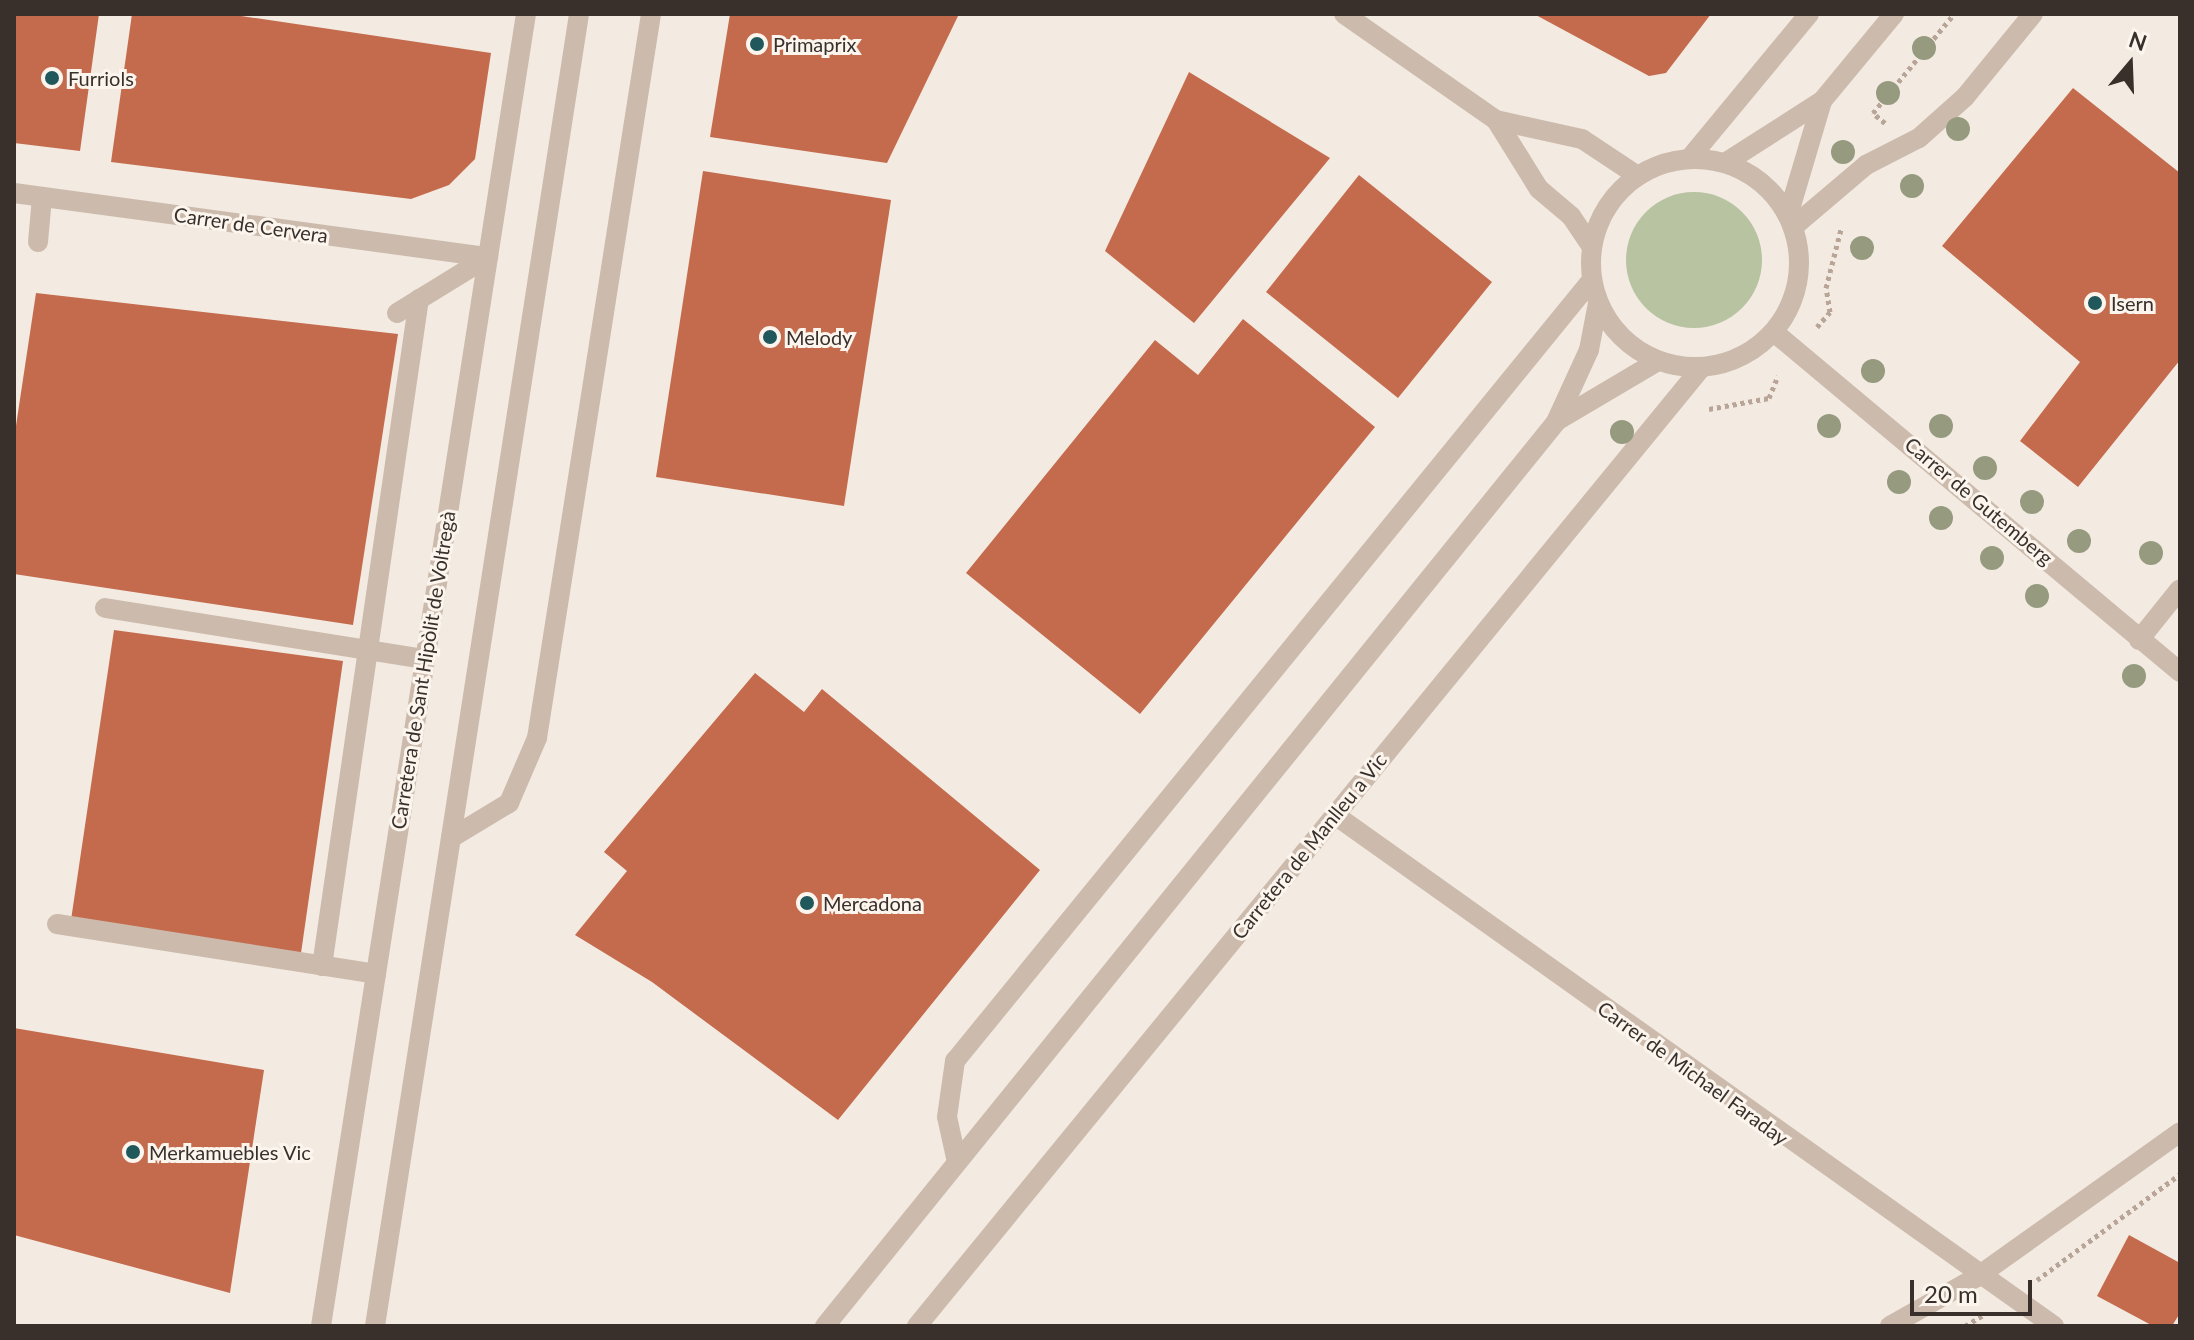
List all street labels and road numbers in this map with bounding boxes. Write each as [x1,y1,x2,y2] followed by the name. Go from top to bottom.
[172,202,330,248] street label: Carrer de Cervera
[1900,432,2058,570] street label: Carrer de Gutemberg
[386,509,460,831] street label: Carretera de Sant Hipòlit de Voltregà
[1226,748,1392,944] street label: Carretera de Manlleu a Vic
[1593,996,1793,1150] street label: Carrer de Michael Faraday

